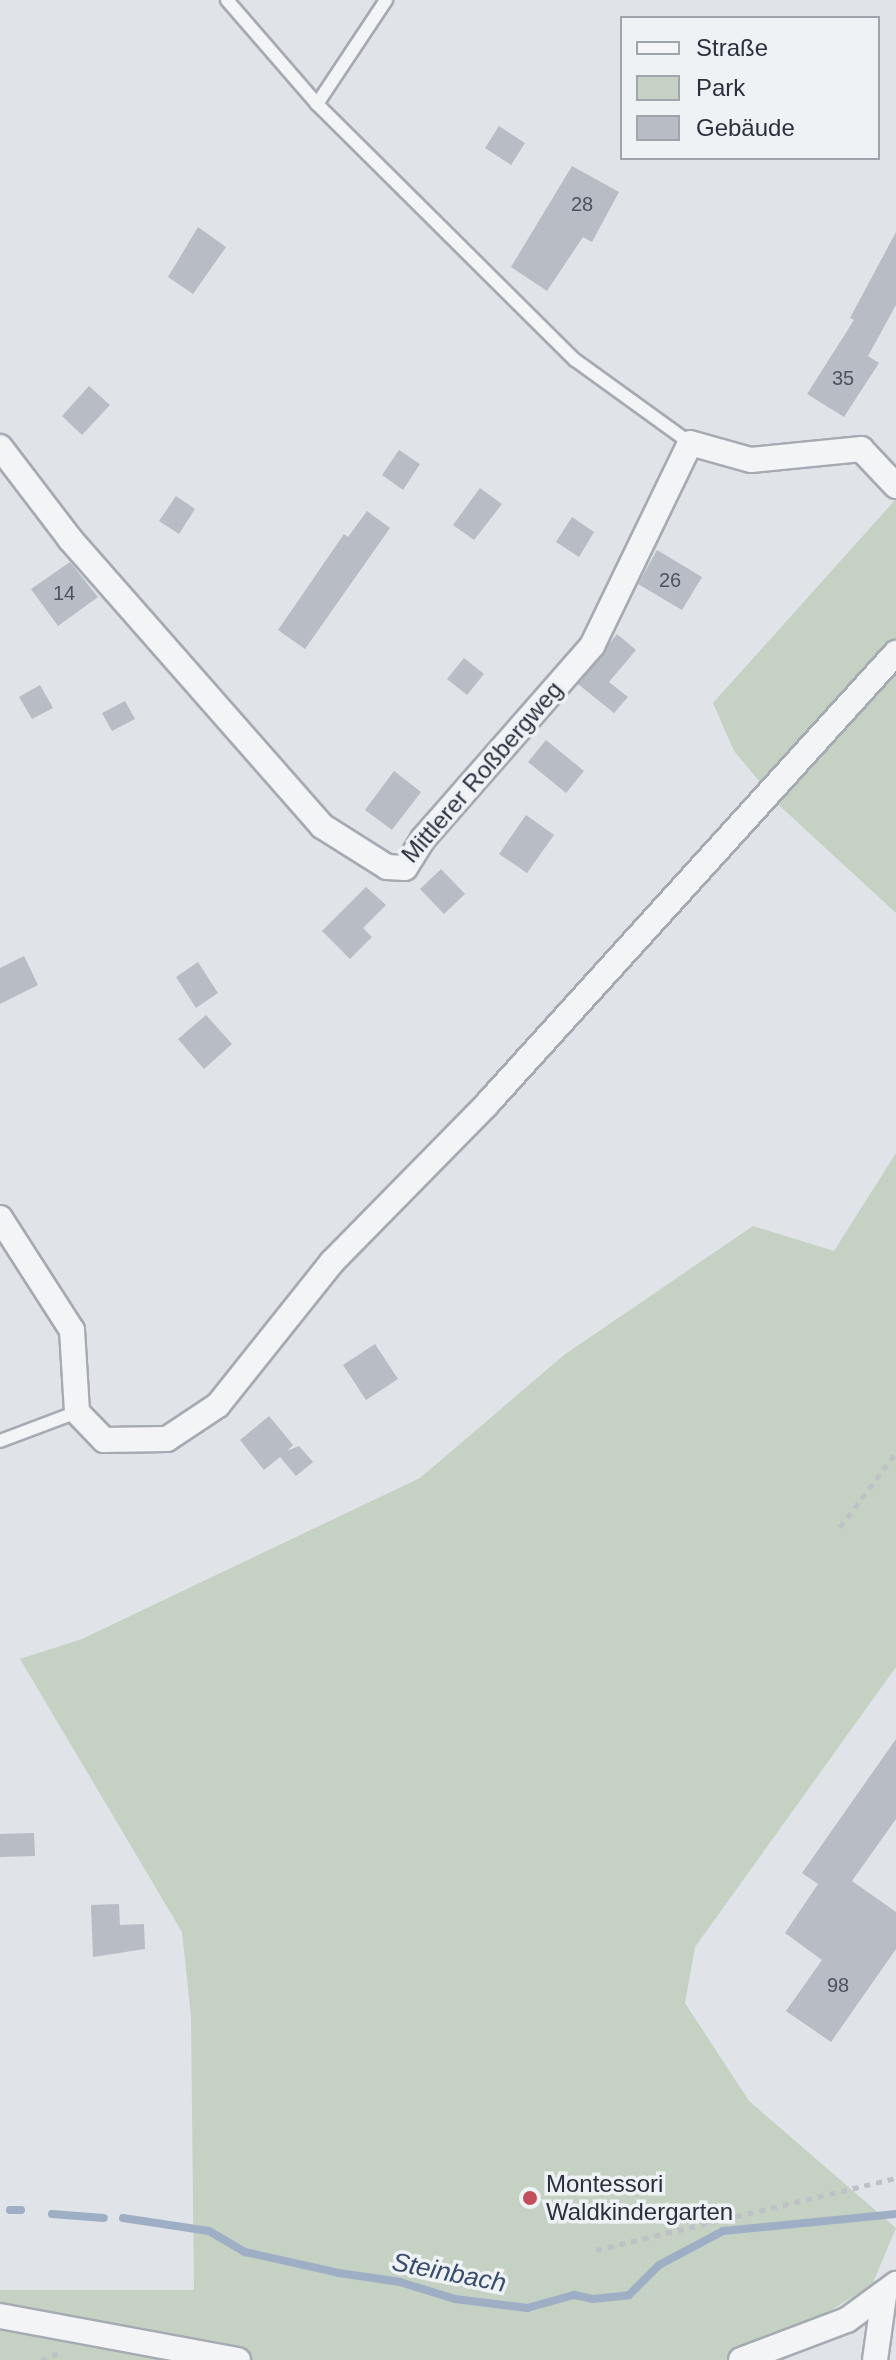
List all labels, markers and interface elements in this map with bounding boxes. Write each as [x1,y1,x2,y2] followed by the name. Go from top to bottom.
[620,16,880,160] legend
[696,34,768,61] text: Straße
[696,74,745,101] text: Park
[696,114,795,141] text: Gebäude
[571,192,593,216] house number: 28
[832,366,854,390] house number: 35
[659,568,681,592] house number: 26
[53,581,75,605] house number: 14
[395,675,569,869] street label: Mittlerer Roßbergweg
[827,1973,849,1997] house number: 98
[546,2170,733,2226] place label: Montessori Waldkindergarten
[521,2189,539,2207] marker: Montessori Waldkindergarten
[389,2247,509,2299] water label: Steinbach

